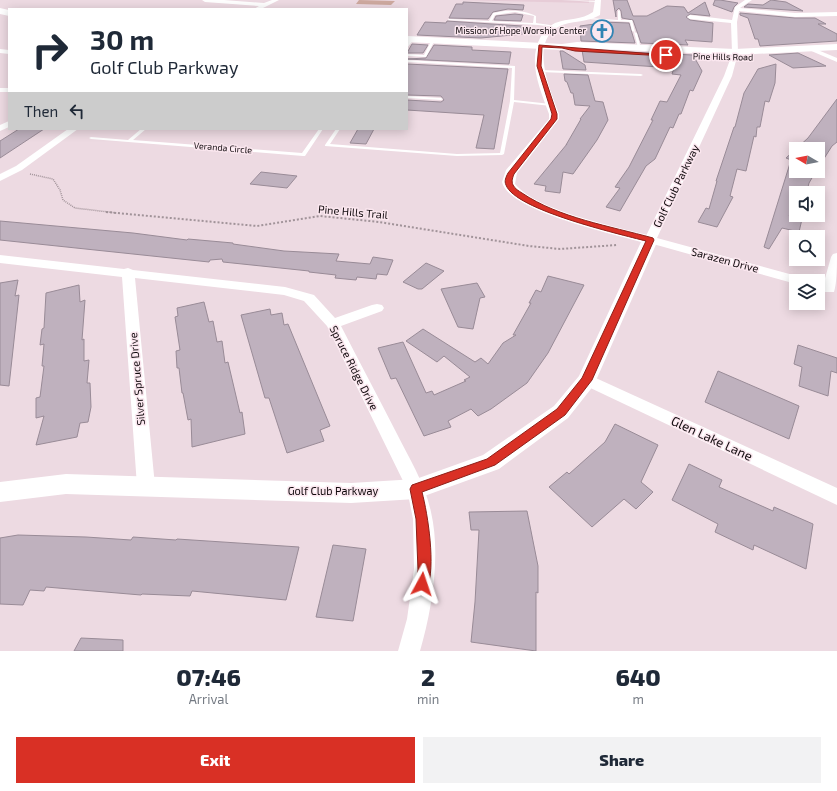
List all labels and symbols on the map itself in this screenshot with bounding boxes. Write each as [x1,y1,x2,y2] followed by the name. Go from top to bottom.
[589,18,615,44] church icon: Mission of Hope Worship Center
[455,25,586,36] place label: Mission of Hope Worship Center
[649,38,683,72] pin
[693,50,753,63] street label: Pine Hills Road
[193,139,253,156] street label: Veranda Circle
[650,142,701,229] street label: Golf Club Parkway
[789,142,825,178] north arrow
[318,202,389,221] street label: Pine Hills Trail
[690,244,760,275] street label: Sarazen Drive
[327,323,381,412] street label: Spruce Ridge Drive
[126,332,147,426] street label: Silver Spruce Drive
[669,412,755,464] street label: Glen Lake Lane
[288,484,379,497] street label: Golf Club Parkway
[401,563,443,605] position arrow

